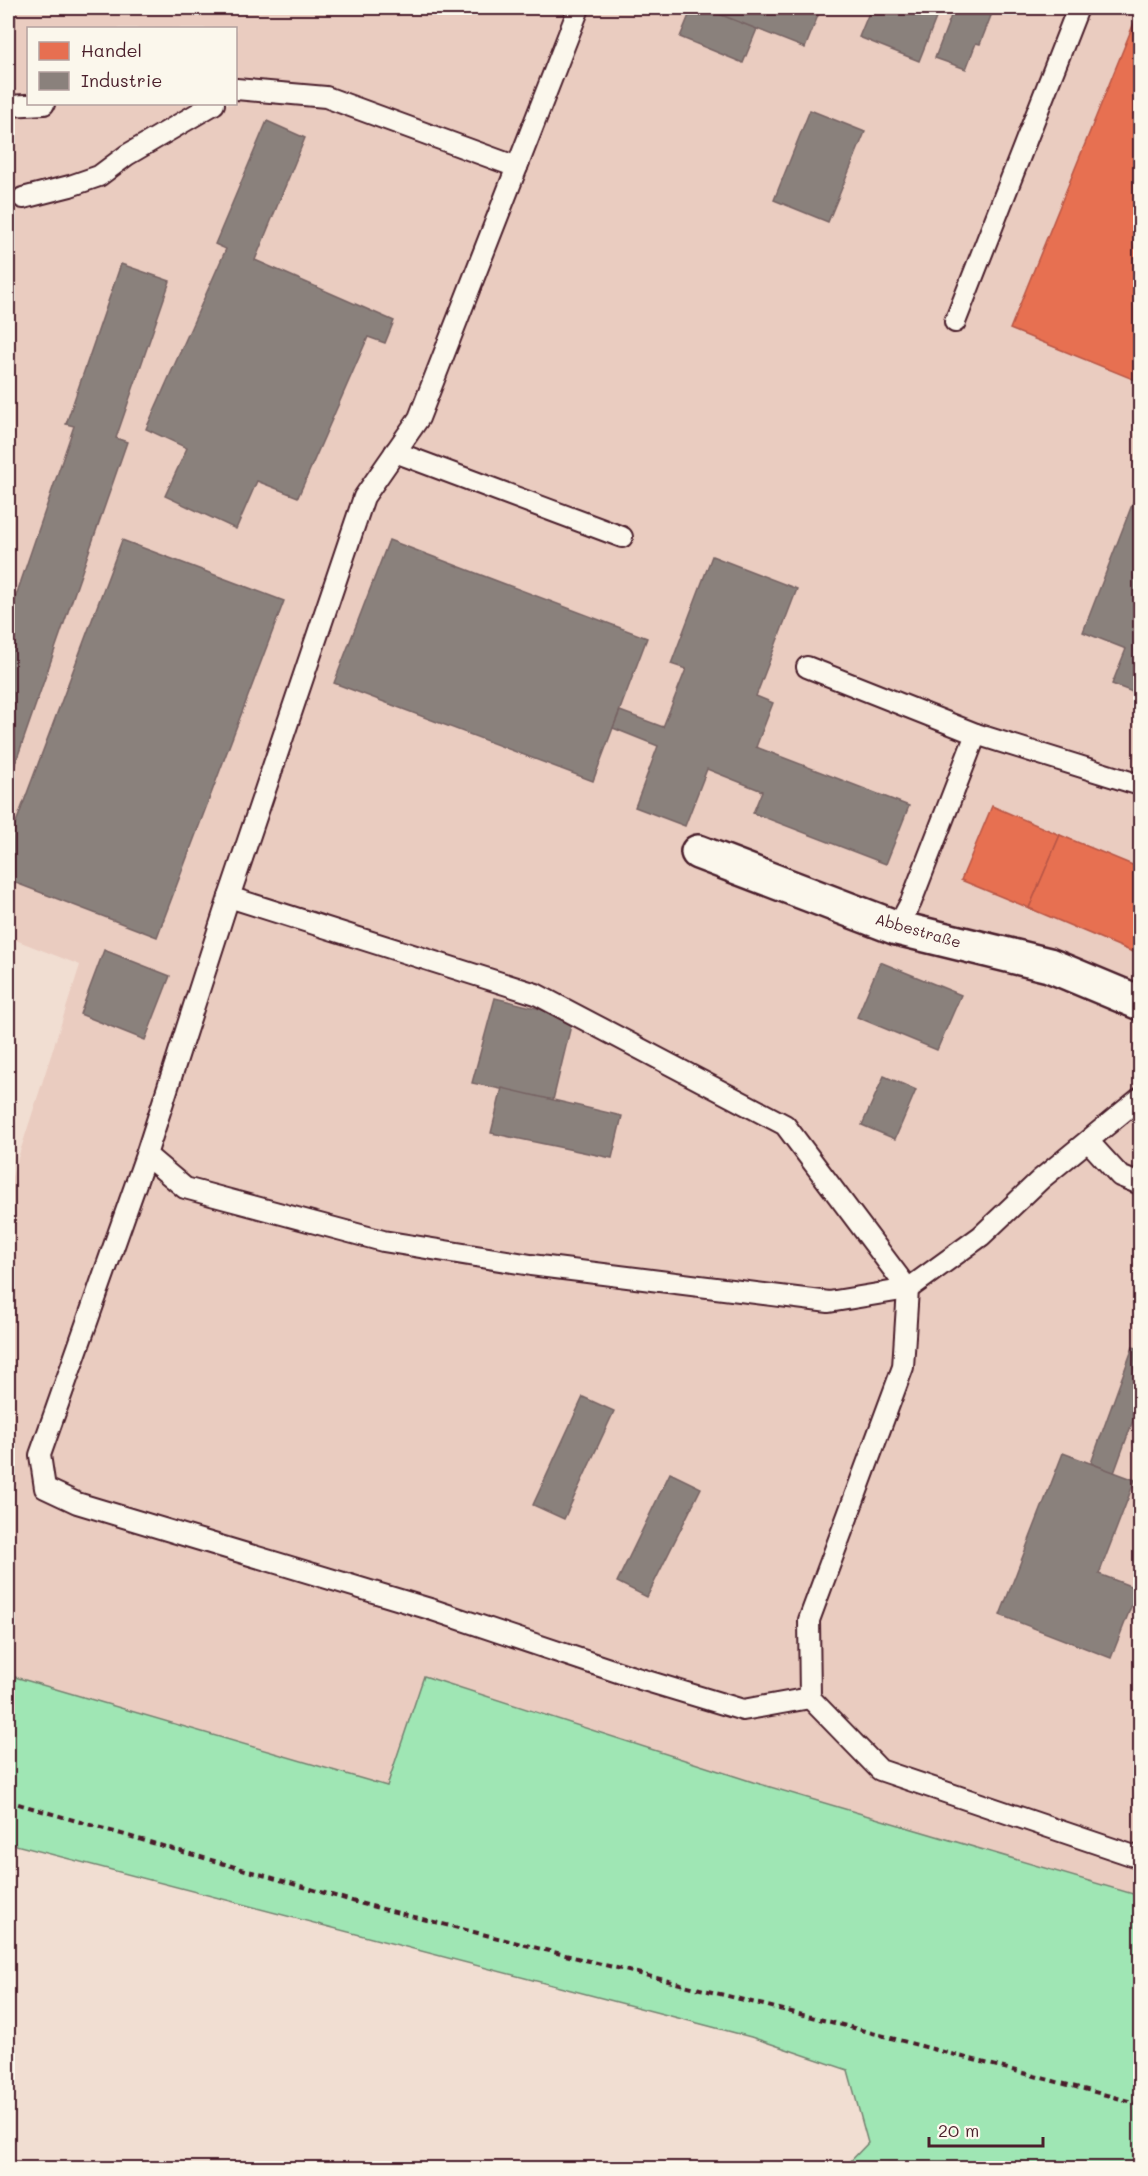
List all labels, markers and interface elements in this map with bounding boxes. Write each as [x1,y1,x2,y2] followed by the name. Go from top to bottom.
[27,27,237,105] legend
[81,38,142,62] text: Handel
[81,68,162,92] text: Industrie
[873,908,963,952] street label: Abbestraße
[929,2110,1043,2148] scale bar
[938,2118,979,2142] text: 20 m

